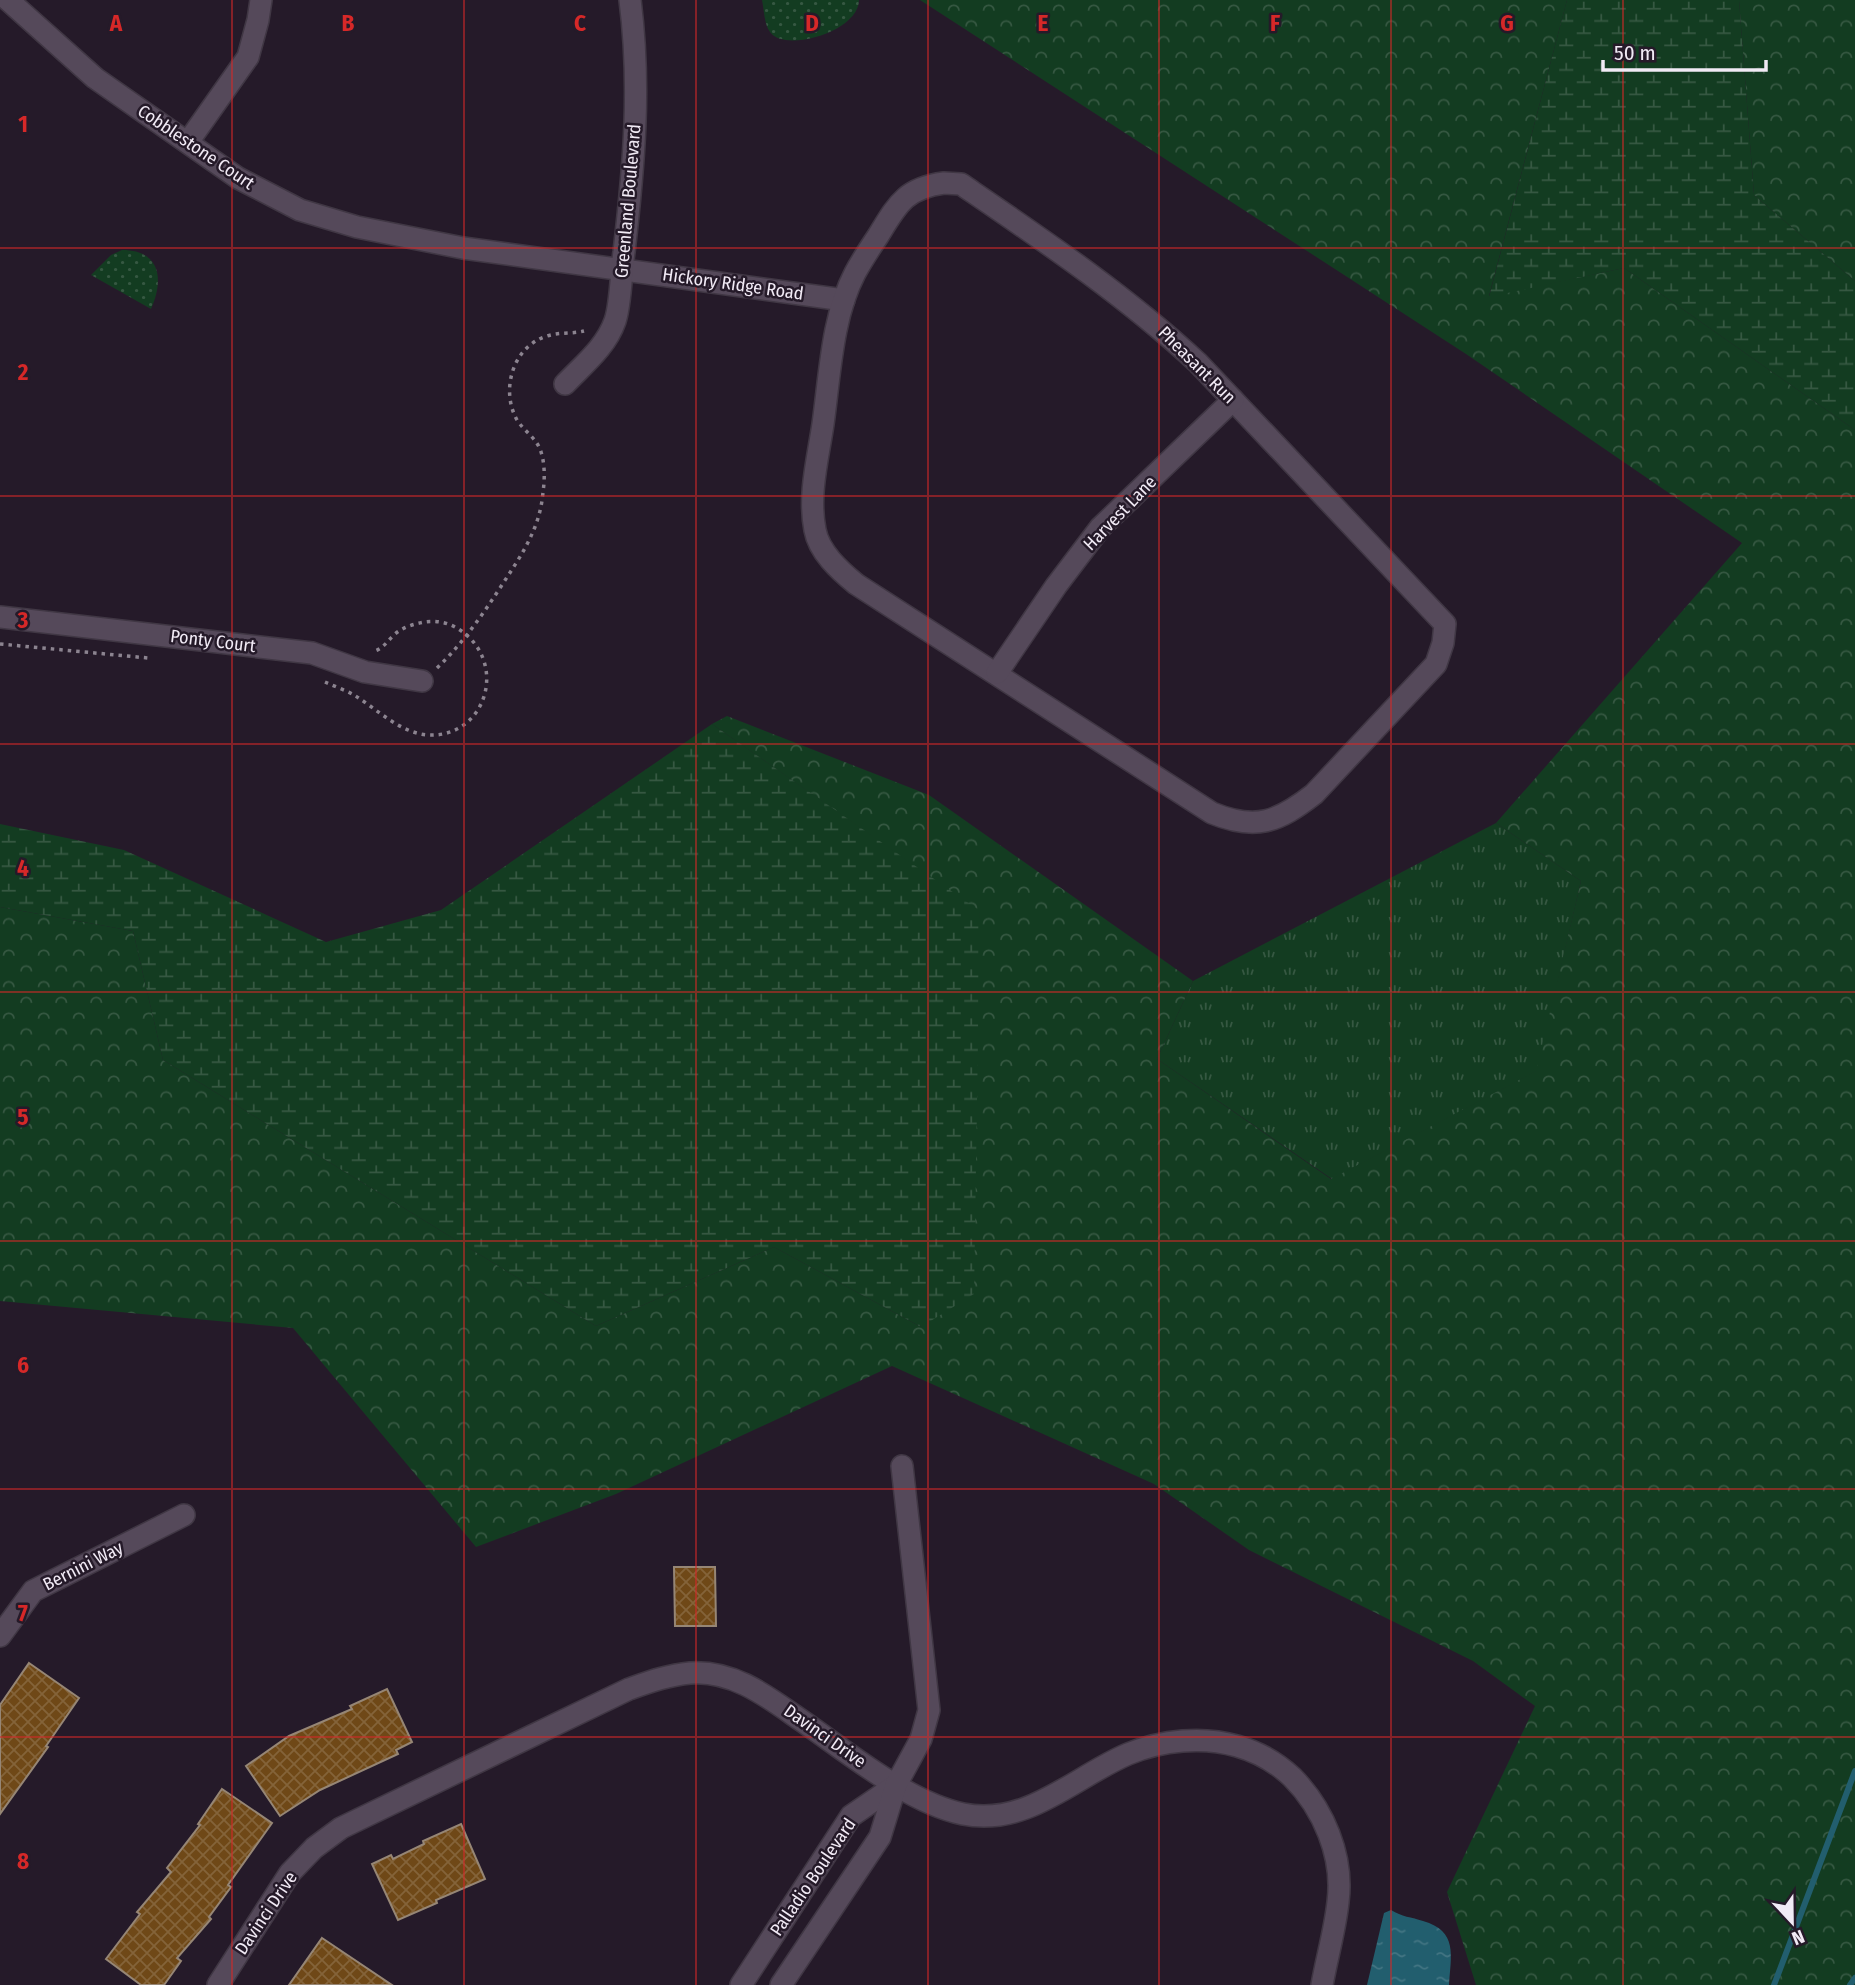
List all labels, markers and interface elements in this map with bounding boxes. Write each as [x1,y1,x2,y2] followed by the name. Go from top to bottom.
[109,9,123,37] text: A
[342,9,355,37] text: B
[574,9,586,37] text: C
[805,9,819,37] text: D
[1038,9,1049,37] text: E
[1270,9,1280,37] text: F
[1500,9,1514,37] text: G
[1603,28,1766,72] scale bar
[1614,40,1656,66] text: 50 m
[133,100,259,194] street label: Cobblestone Court
[18,110,28,138] text: 1
[610,123,646,279] street label: Greenland Boulevard
[661,263,805,305] street label: Hickory Ridge Road
[1154,322,1240,408] street label: Pheasant Run
[17,358,29,386] text: 2
[1079,471,1161,555] street label: Harvest Lane
[17,606,29,634] text: 3
[169,625,257,657] street label: Ponty Court
[17,854,29,882] text: 4
[17,1103,29,1131] text: 5
[17,1351,29,1379] text: 6
[39,1536,127,1596] street label: Bernini Way
[18,1599,28,1627] text: 7
[780,1700,870,1772] street label: Davinci Drive
[765,1814,861,1940] street label: Palladio Boulevard
[17,1847,29,1875] text: 8
[230,1867,302,1959] street label: Davinci Drive
[1757,1887,1827,1957] north arrow
[1789,1925,1808,1950] text: N

